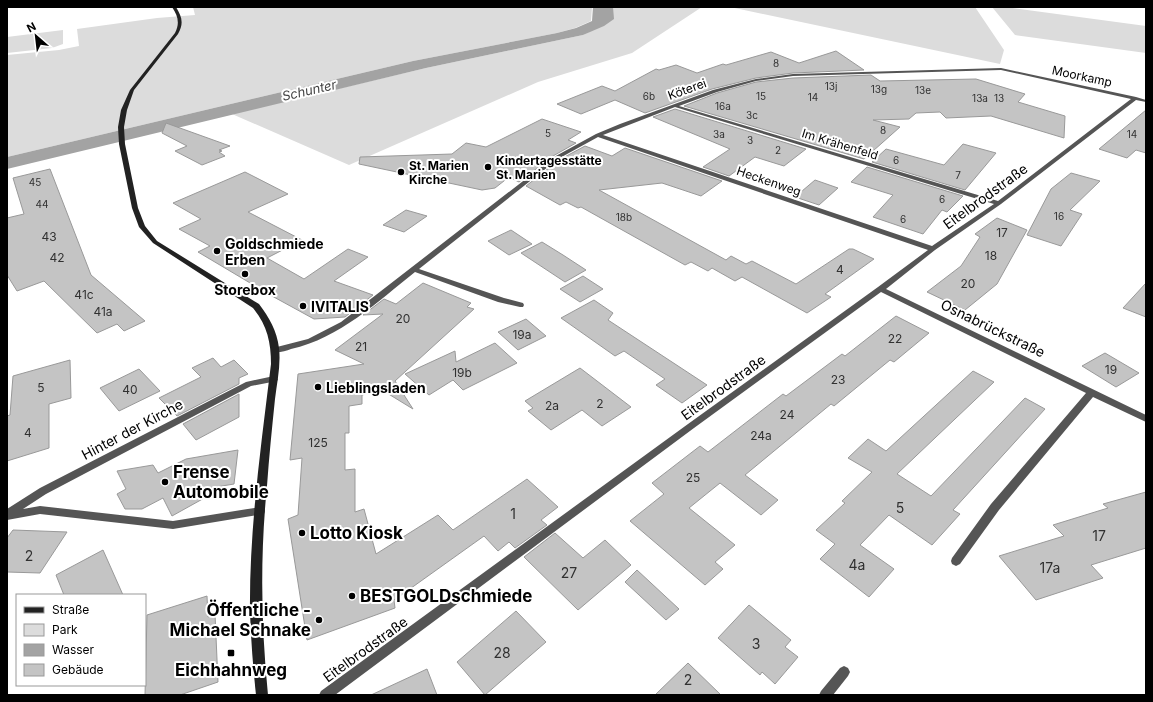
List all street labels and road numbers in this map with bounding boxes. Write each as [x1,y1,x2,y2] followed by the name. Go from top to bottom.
[1051,62,1113,90] street label: Moorkamp
[666,75,708,103] street label: Köterei
[800,125,880,163] street label: Im Krähenfeld
[939,160,1031,232] street label: Eitelbrodstraße
[735,163,803,199] street label: Heckenweg
[938,295,1048,361] street label: Osnabrückstraße
[677,351,769,423] street label: Eitelbrodstraße
[78,395,186,463] street label: Hinter der Kirche
[319,613,411,685] street label: Eitelbrodstraße

